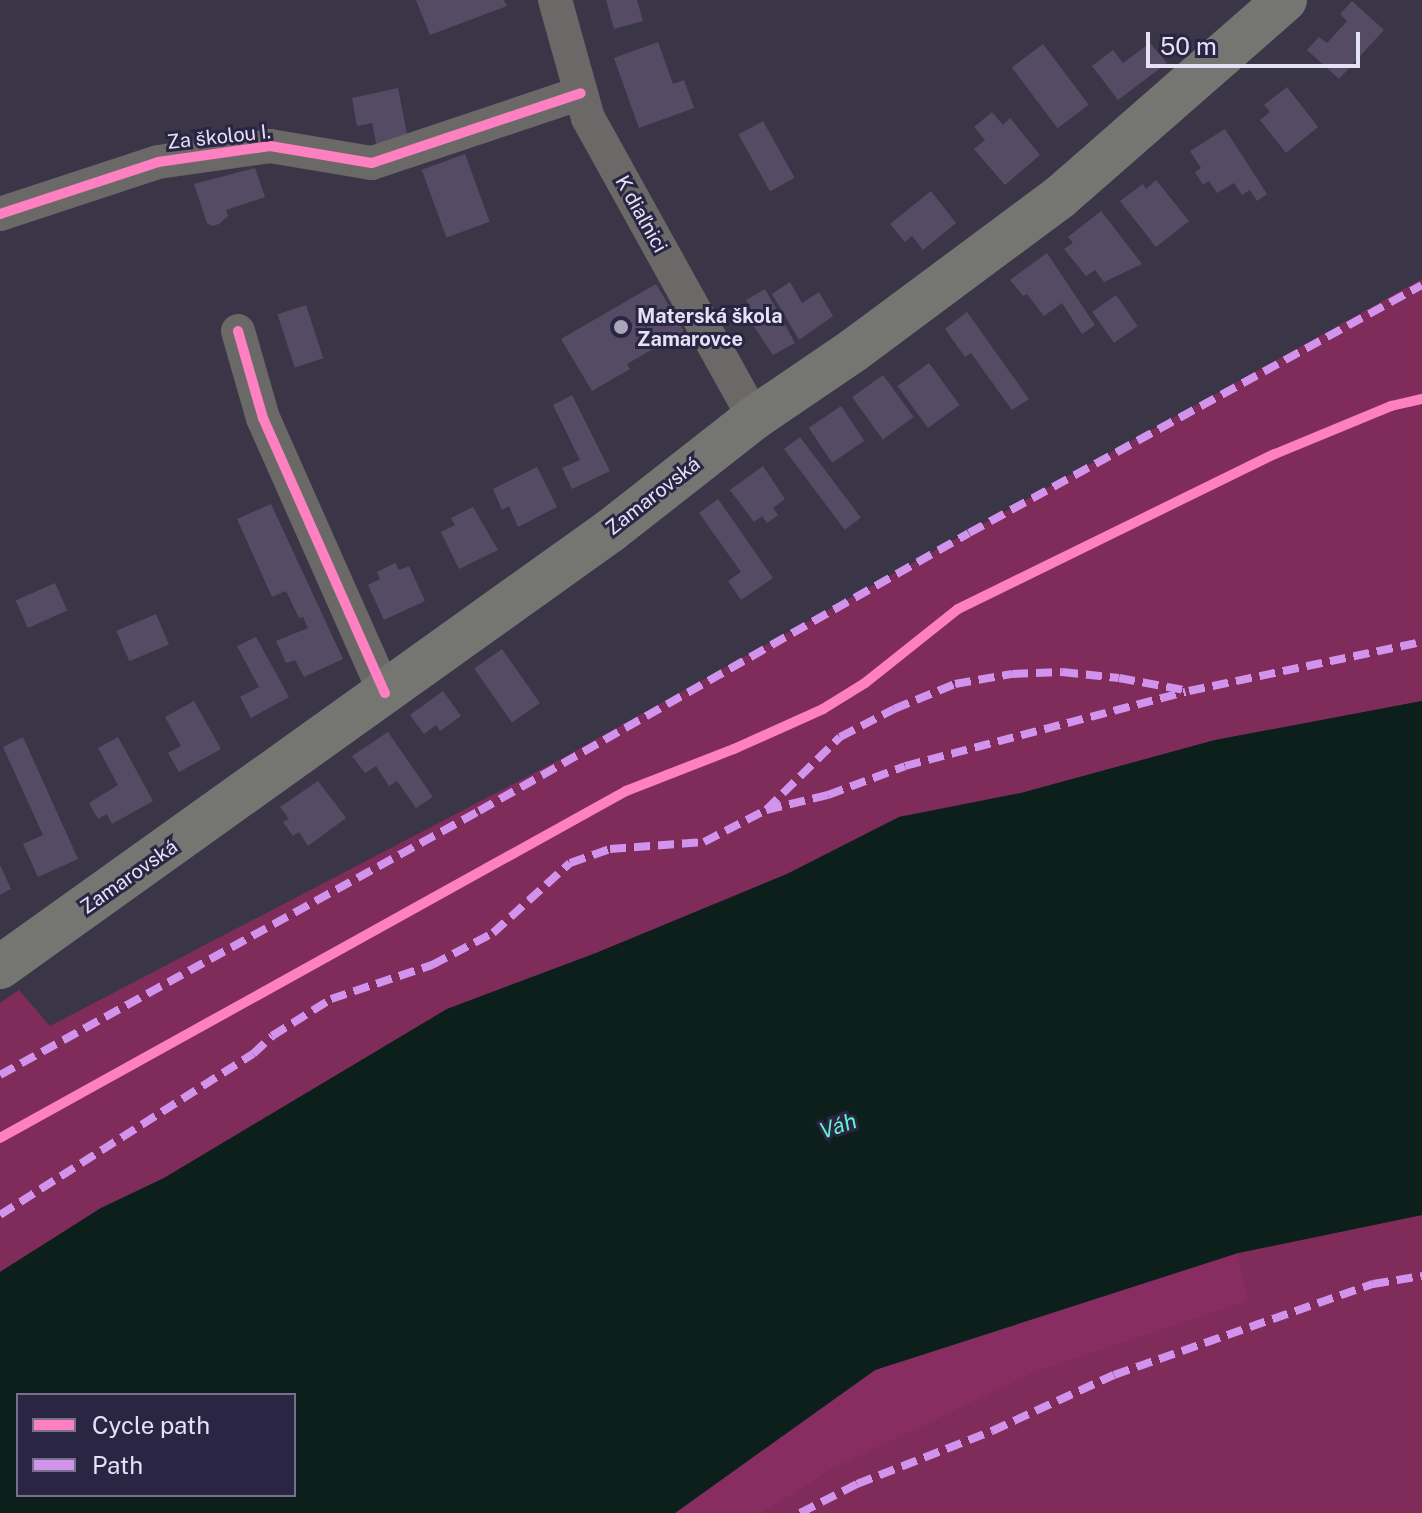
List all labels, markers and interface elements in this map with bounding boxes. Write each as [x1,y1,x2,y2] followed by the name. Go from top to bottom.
[1150,16,1364,66] scale bar
[1160,32,1217,60] text: 50 m
[166,120,272,154] street label: Za školou I.
[610,171,672,257] street label: K diaľnici
[637,304,783,351] place label: Materská škola Zamarovce
[612,318,630,336] marker: Materská škola Zamarovce
[601,452,705,540] street label: Zamarovská
[76,835,182,919] street label: Zamarovská
[816,1107,860,1145] water label: Váh
[16,1393,296,1497] legend
[92,1411,210,1439] text: Cycle path
[92,1451,143,1479] text: Path

